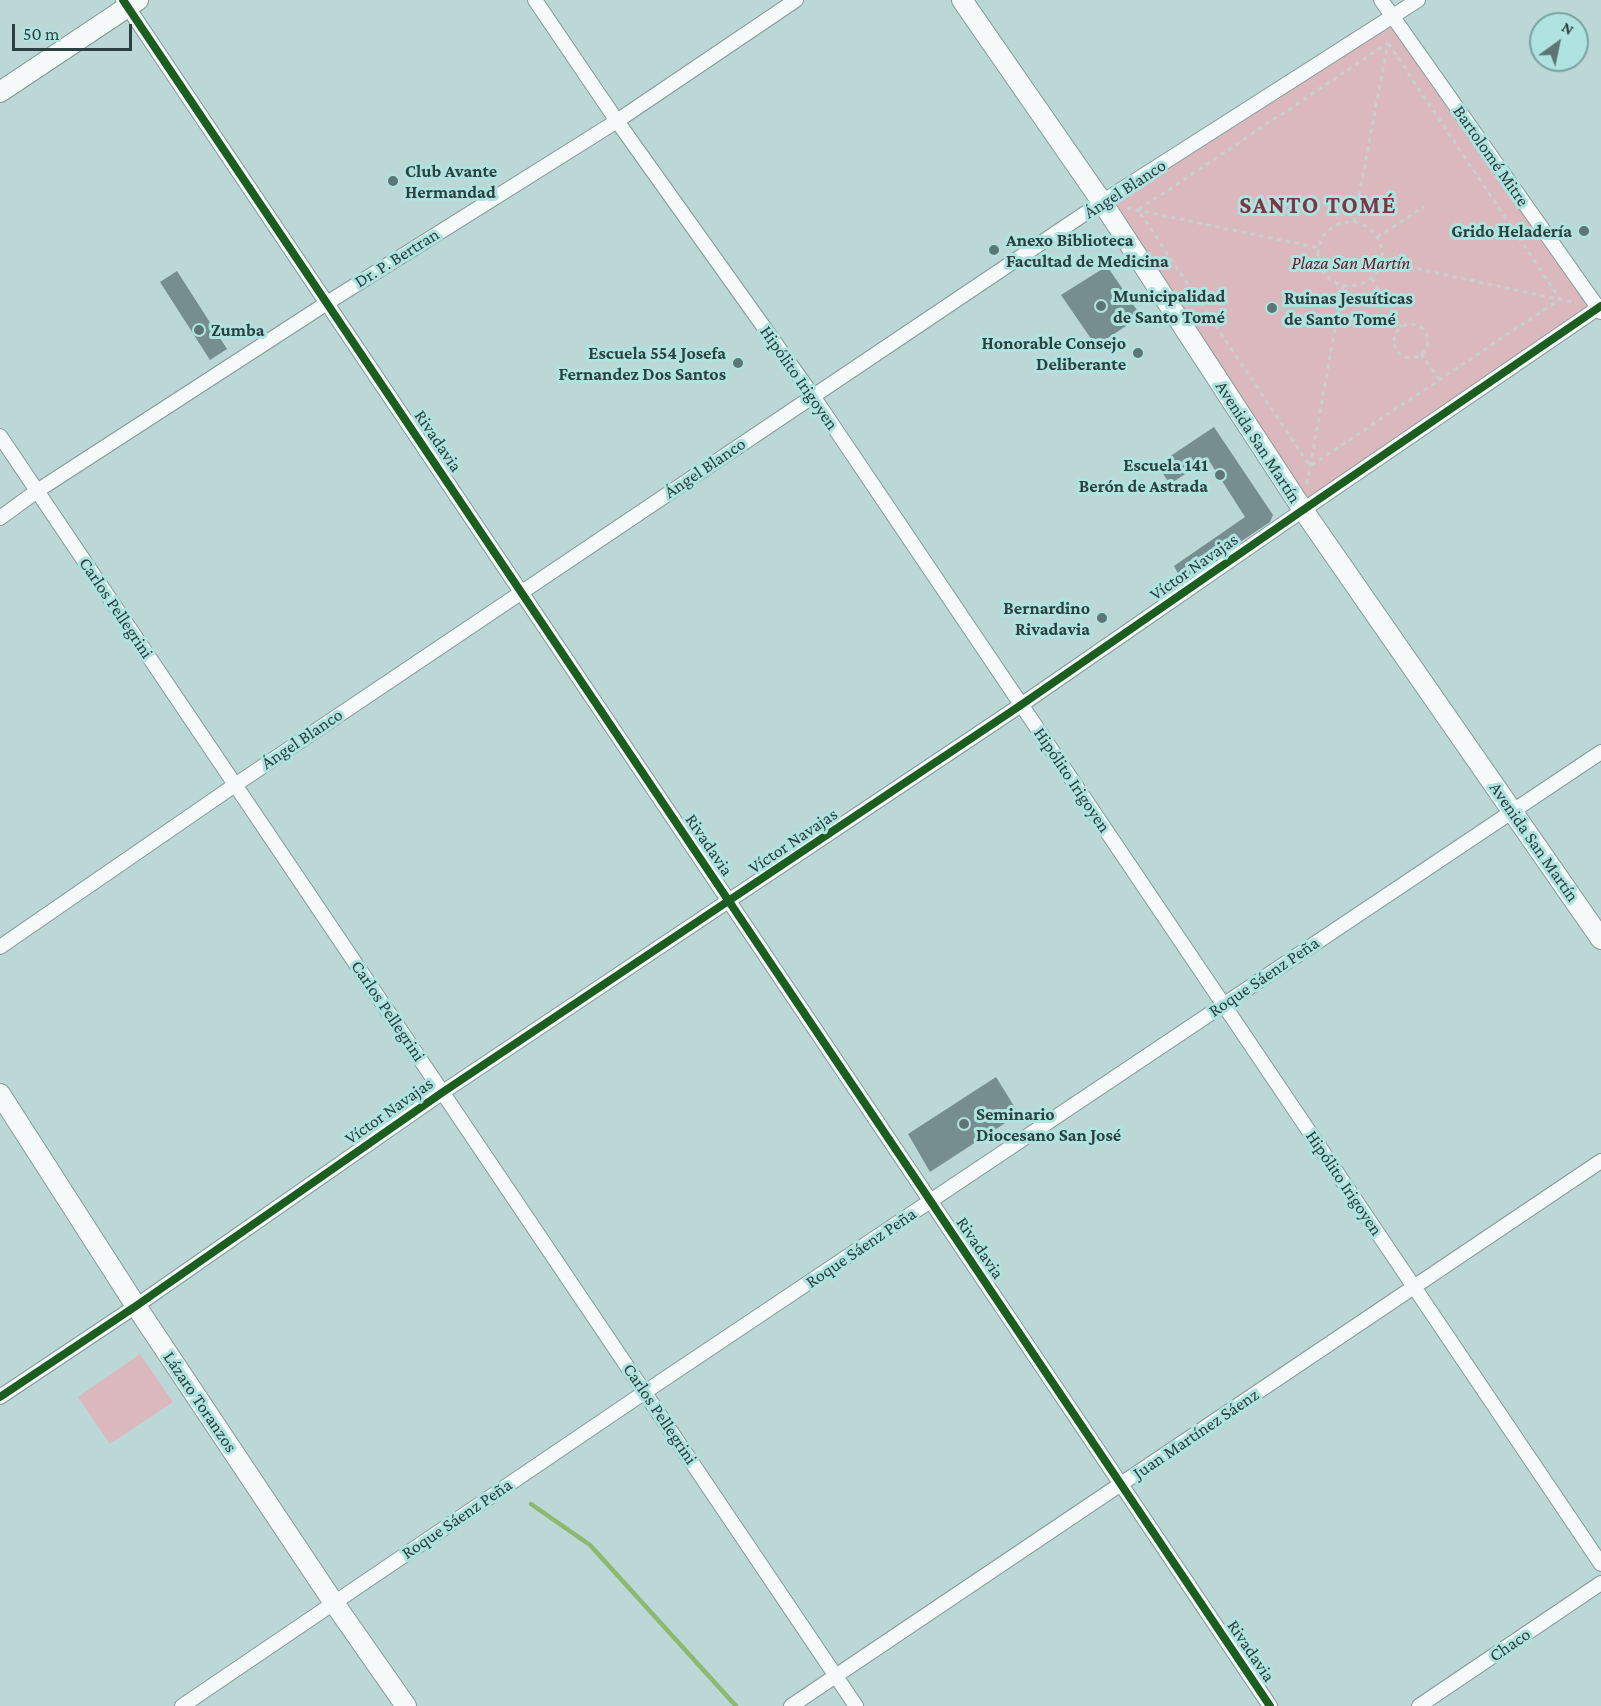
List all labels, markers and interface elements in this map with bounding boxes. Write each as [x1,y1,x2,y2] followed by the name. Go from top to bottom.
[15,12,135,50] scale bar
[1529,12,1589,72] north arrow
[1559,18,1577,38] text: N
[23,24,60,44] text: 50 m
[1448,101,1534,211] street label: Bartolomé Mitre
[1080,155,1170,223] street label: Ángel Blanco
[405,160,497,202] place label: Club Avante Hermandad
[386,174,400,188] marker: Club Avante Hermandad
[1239,192,1397,220] district label: SANTO TOMÉ
[1451,220,1572,242] place label: Grido Heladería
[351,223,443,293] street label: Dr. P. Bertran
[1577,224,1591,238] marker: Grido Heladería
[1006,229,1169,272] place label: Anexo Biblioteca Facultad de Medicina
[987,243,1001,257] marker: Anexo Biblioteca Facultad de Medicina
[1292,252,1410,274] park label: Plaza San Martín
[1113,285,1225,328] place label: Municipalidad de Santo Tomé
[1284,287,1413,330] place label: Ruinas Jesuíticas de Santo Tomé
[1094,299,1108,313] marker: Municipalidad de Santo Tomé
[1265,301,1279,315] marker: Ruinas Jesuíticas de Santo Tomé
[211,319,265,341] place label: Zumba
[755,322,843,434] street label: Hipólito Irigoyen
[192,323,206,337] marker: Zumba
[981,332,1126,374] place label: Honorable Consejo Deliberante
[559,342,726,385] place label: Escuela 554 Josefa Fernandez Dos Santos
[1131,346,1145,360] marker: Honorable Consejo Deliberante
[731,356,745,370] marker: Escuela 554 Josefa Fernandez Dos Santos
[1210,377,1306,507] street label: Avenida San Martín
[409,406,467,476] street label: Rivadavia
[660,433,750,503] street label: Ángel Blanco
[1079,454,1208,496] place label: Escuela 141 Berón de Astrada
[1213,468,1227,482] marker: Escuela 141 Berón de Astrada
[1146,529,1242,605] street label: Víctor Navajas
[74,553,158,663] street label: Carlos Pellegrini
[1003,597,1090,640] place label: Bernardino Rivadavia
[1095,611,1109,625] marker: Bernardino Rivadavia
[257,704,347,774] street label: Ángel Blanco
[1029,723,1115,837] street label: Hipólito Irigoyen
[1485,778,1583,906] street label: Avenida San Martín
[744,803,842,879] street label: Víctor Navajas
[680,810,738,880] street label: Rivadavia
[1205,932,1323,1022] street label: Roque Sáenz Peña
[346,956,430,1066] street label: Carlos Pellegrini
[341,1073,437,1149] street label: Víctor Navajas
[976,1103,1121,1146] place label: Seminario Diocesano San José
[957,1117,971,1131] marker: Seminario Diocesano San José
[1301,1126,1387,1240] street label: Hipólito Irigoyen
[802,1203,920,1293] street label: Roque Sáenz Peña
[951,1213,1009,1283] street label: Rivadavia
[158,1347,242,1457] street label: Lázaro Toranzos
[618,1359,702,1469] street label: Carlos Pellegrini
[1129,1384,1263,1484] street label: Juan Martínez Sáenz
[398,1474,516,1564] street label: Roque Sáenz Peña
[1222,1616,1280,1686] street label: Rivadavia
[1485,1623,1535,1667] street label: Chaco

